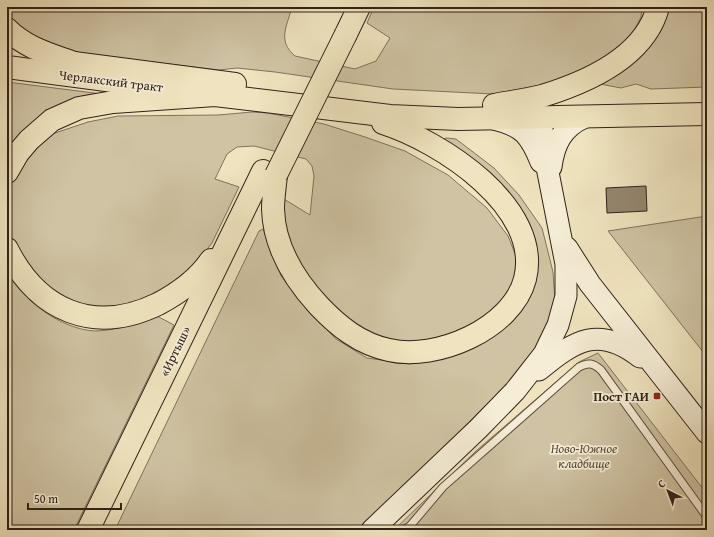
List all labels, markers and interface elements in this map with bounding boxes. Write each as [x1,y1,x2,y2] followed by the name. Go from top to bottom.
[58,65,165,97] street label: Черлакский тракт
[155,323,195,379] street label: «Иртыш»
[593,387,649,406] place label: Пост ГАИ
[652,391,662,401] marker: Пост ГАИ
[551,439,617,473] park label: Ново-Южное кладбище
[648,471,688,511] north arrow
[654,476,669,492] text: С
[28,485,121,511] scale bar
[34,490,58,507] text: 50 m

